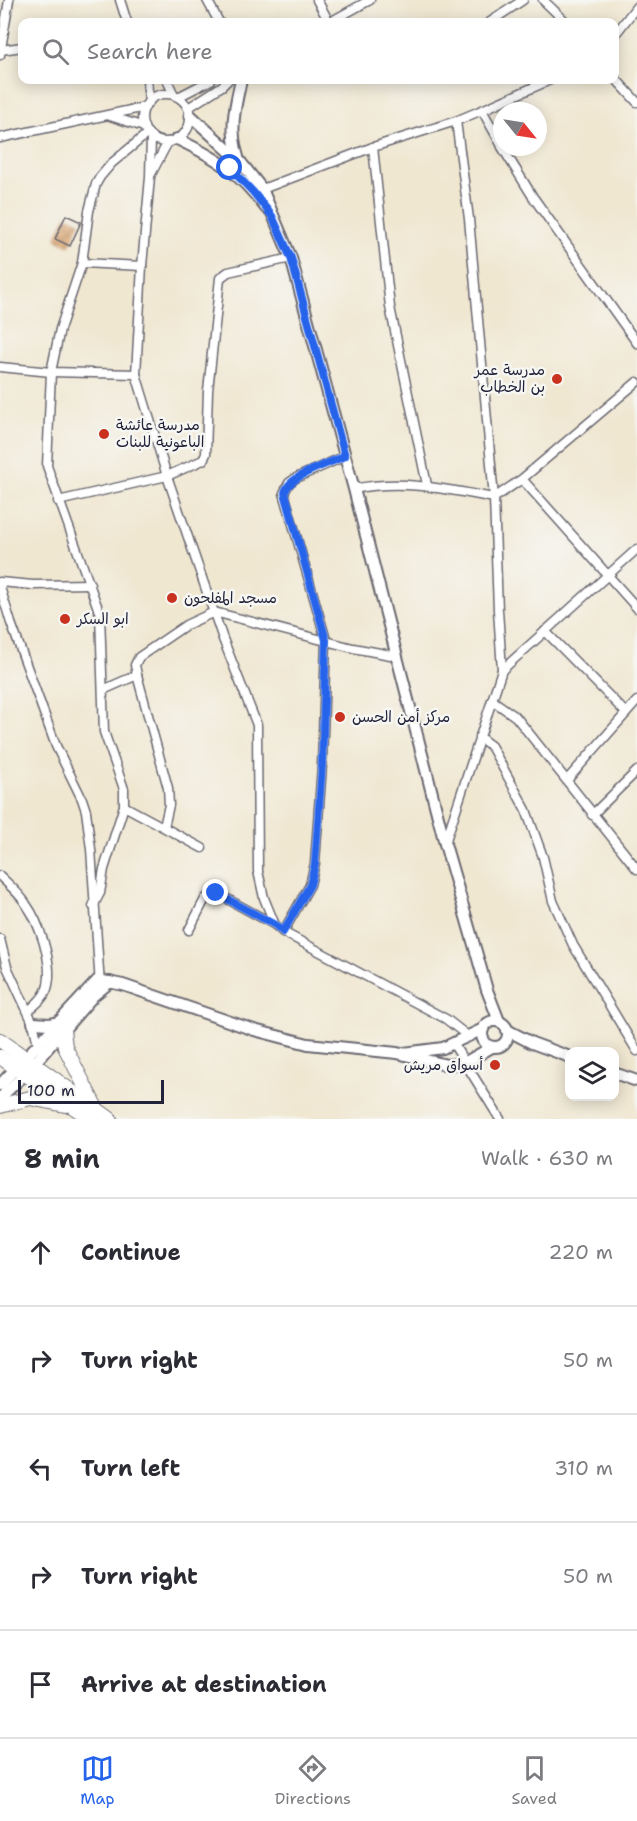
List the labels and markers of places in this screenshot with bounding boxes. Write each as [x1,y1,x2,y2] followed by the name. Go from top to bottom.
[472,360,545,397] place label: مدرسة عمر بن الخطاب
[550,372,564,386] marker: مدرسة عمر بن الخطاب
[116,415,204,452] place label: مدرسة عائشة الباعونية للبنات
[97,427,111,441] marker: مدرسة عائشة الباعونية للبنات
[184,588,277,608] place label: مسجد المفلحون
[165,591,179,605] marker: مسجد المفلحون
[75,609,129,629] place label: ابو السكر
[58,612,72,626] marker: ابو السكر
[352,707,450,727] place label: مركز أمن الحسن
[333,710,347,724] marker: مركز أمن الحسن
[404,1055,483,1075] place label: أسواق مريش
[488,1058,502,1072] marker: أسواق مريش

